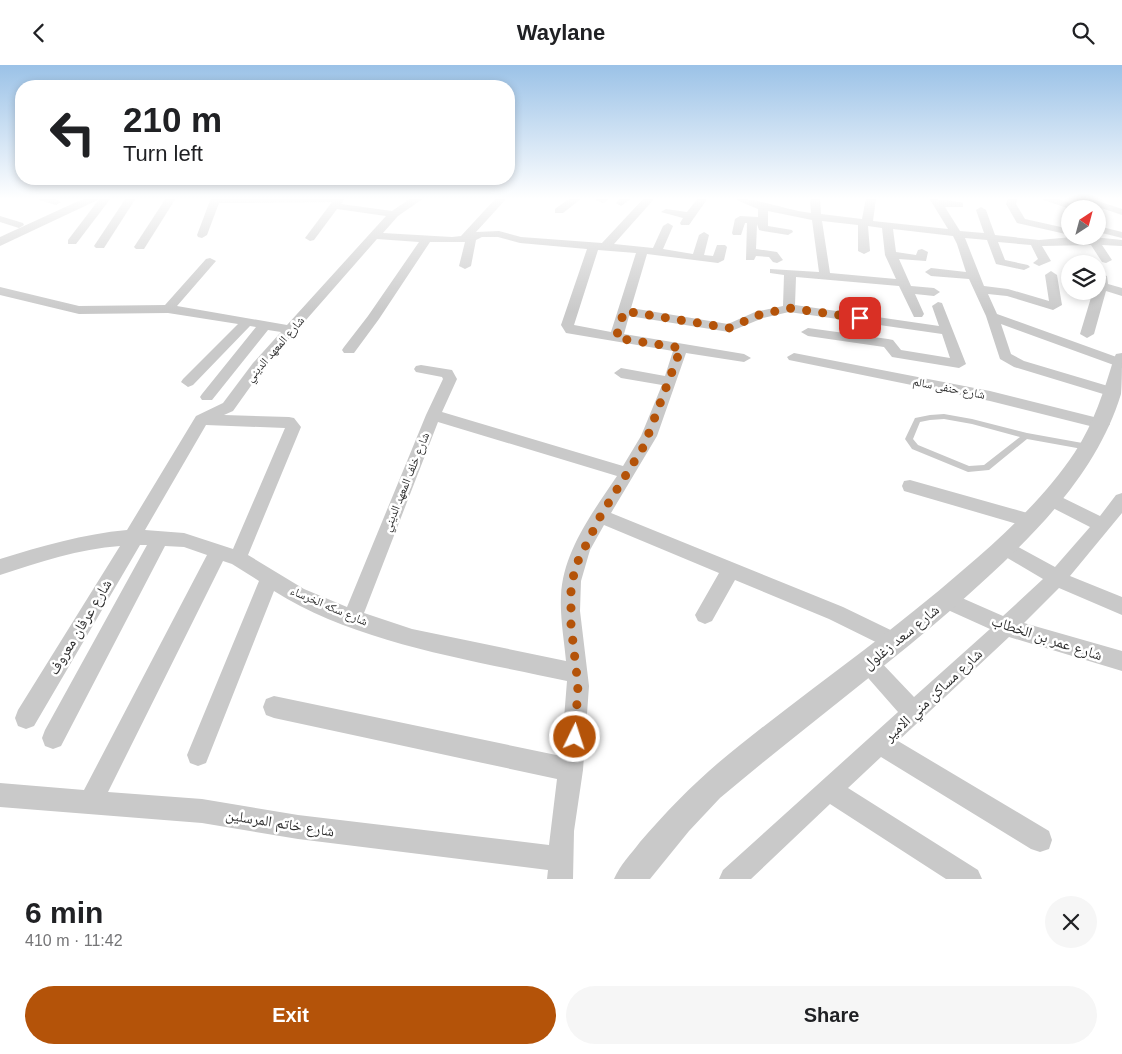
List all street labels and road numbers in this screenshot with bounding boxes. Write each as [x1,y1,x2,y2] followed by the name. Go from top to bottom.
[243,313,310,387] street label: شارع المعهد الديني
[911,374,986,403] street label: شارع حنفى سالم
[380,430,435,535] street label: شارع خلف المعهد الديني
[44,576,117,679] street label: شارع عرفان معروف
[288,583,370,630] street label: شارع سكه الخرساء
[859,601,944,674] street label: شارع سعد زغلول
[989,612,1105,665] street label: شارع عمر بن الخطاب
[879,645,988,748] street label: شارع مساكن مني الامير
[224,806,336,841] street label: شارع خاتم المرسلين

